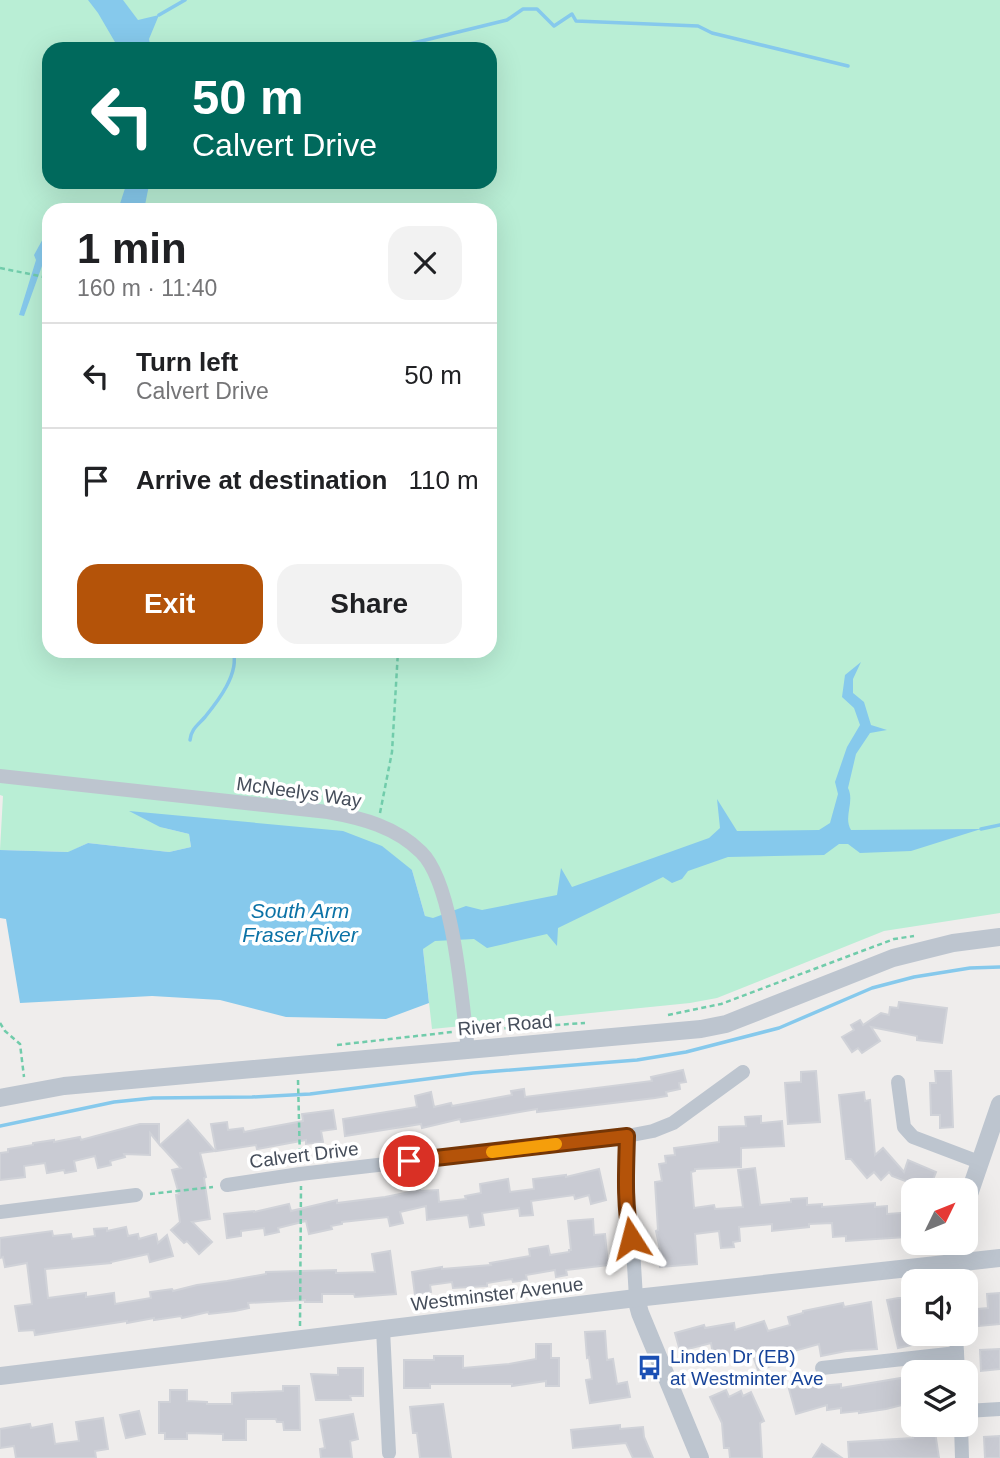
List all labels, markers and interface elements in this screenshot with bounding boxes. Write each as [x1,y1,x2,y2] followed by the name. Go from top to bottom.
[77,70,168,161] icon: left
[192,70,304,124] text: 50 m
[192,127,377,163] text: Calvert Drive
[77,225,187,272] text: 1 min
[388,226,462,300] button: close
[77,275,217,301] text: 160 m · 11:40
[136,347,238,377] text: Turn left
[77,357,115,395] icon: left
[404,360,462,390] text: 50 m
[136,378,269,404] text: Calvert Drive
[77,462,115,500] icon: arrive
[136,465,387,495] text: Arrive at destination
[408,465,479,495] text: 110 m
[77,564,263,644] button: Exit
[277,564,462,644] button: Share
[235,773,363,811] street label: McNeelys Way
[242,899,359,946] water label: South Arm Fraser River
[457,1010,553,1040] street label: River Road
[379,1131,439,1191] pin
[248,1138,360,1172] street label: Calvert Drive
[390,1142,428,1180] icon: arrive
[901,1178,978,1255] north arrow
[901,1178,978,1437] map controls
[594,1201,668,1275] position arrow
[901,1269,978,1346] button: sound
[410,1273,584,1315] street label: Westminster Avenue
[670,1346,823,1389] place label: Linden Dr (EB) at Westminter Ave
[636,1353,664,1381] bus stop icon: Linden Dr (EB) at Westminter Ave
[901,1360,978,1437] button: layers

